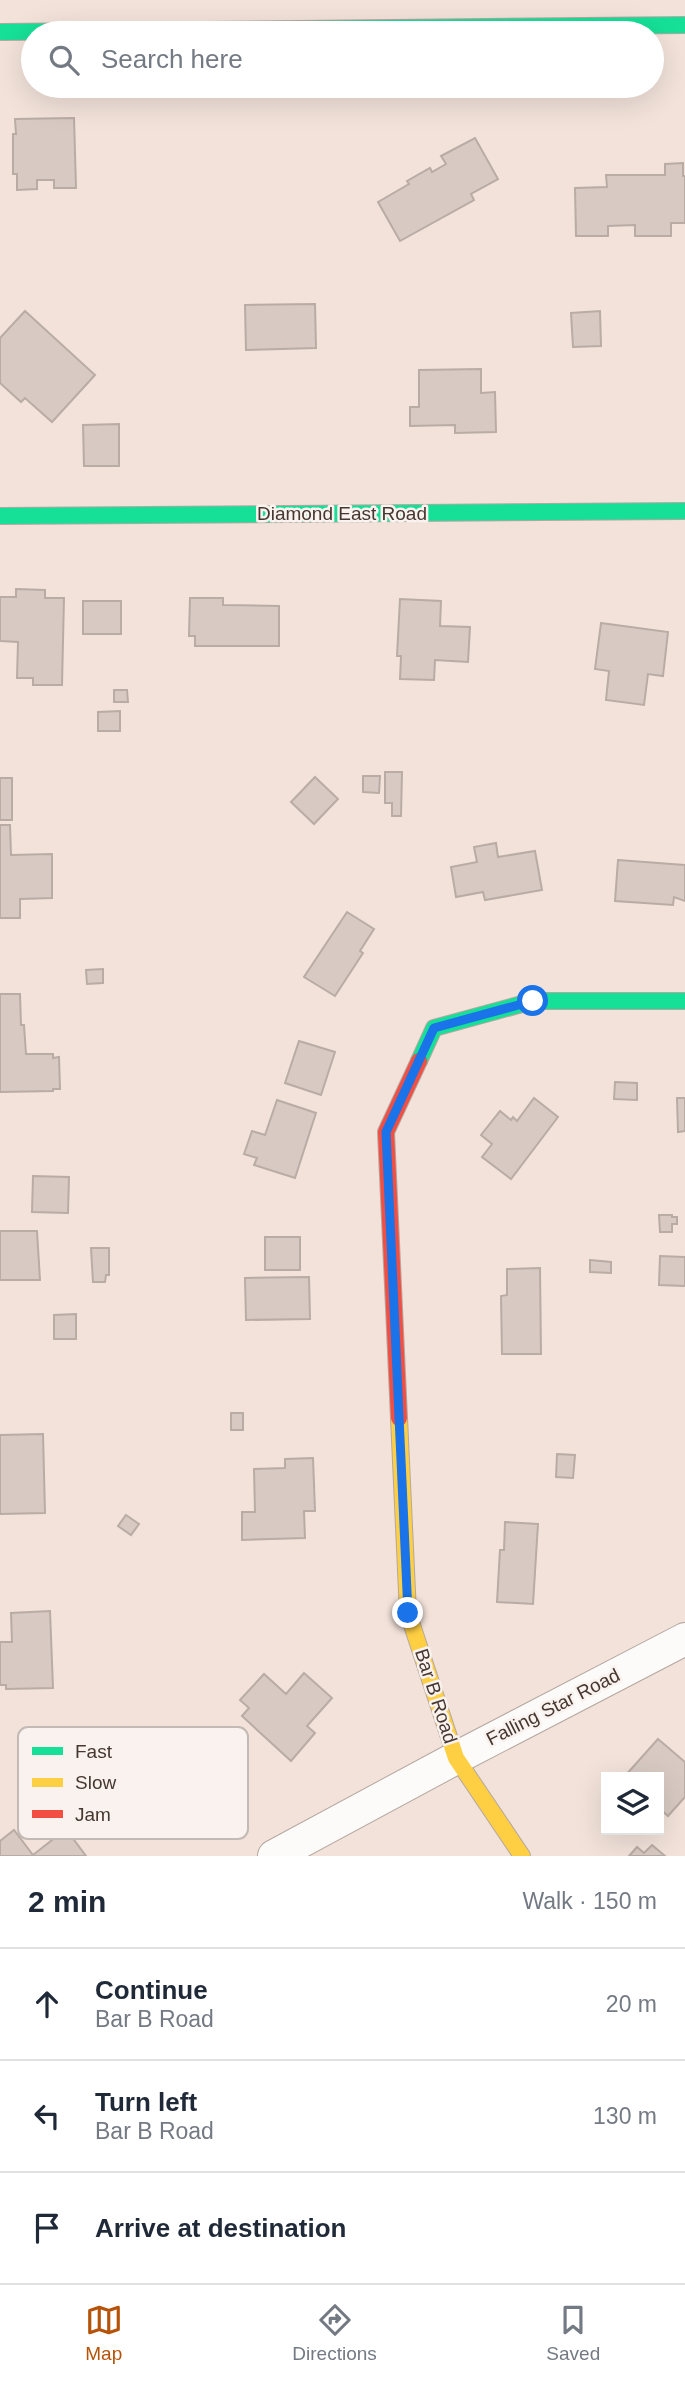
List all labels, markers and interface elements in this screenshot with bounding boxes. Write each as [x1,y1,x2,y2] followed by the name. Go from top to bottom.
[21,21,664,98] search box
[45,41,83,79] icon: search
[101,44,243,74] text: Search here
[257,503,427,524] street label: Diamond East Road
[517,985,548,1016] route start
[392,1597,423,1628] route end
[411,1646,461,1746] street label: Bar B Road
[483,1664,623,1750] street label: Falling Star Road
[18,1727,248,1839] legend
[75,1741,113,1762] text: Fast
[75,1772,116,1793] text: Slow
[601,1772,664,1835] map controls
[601,1772,664,1835] button: layers
[75,1804,111,1825] text: Jam
[28,1885,106,1918] text: 2 min
[522,1888,657,1914] text: Walk · 150 m
[95,1975,208,2005] text: Continue
[28,1985,66,2023] icon: ahead
[606,1991,657,2017] text: 20 m
[95,2006,214,2032] text: Bar B Road
[95,2087,197,2117] text: Turn left
[28,2097,66,2135] icon: left
[593,2103,657,2129] text: 130 m
[95,2118,214,2144] text: Bar B Road
[28,2209,66,2247] icon: arrive
[95,2213,346,2243] text: Arrive at destination
[85,2301,123,2365] tab: Map
[292,2301,377,2365] tab: Directions
[546,2301,600,2365] tab: Saved

